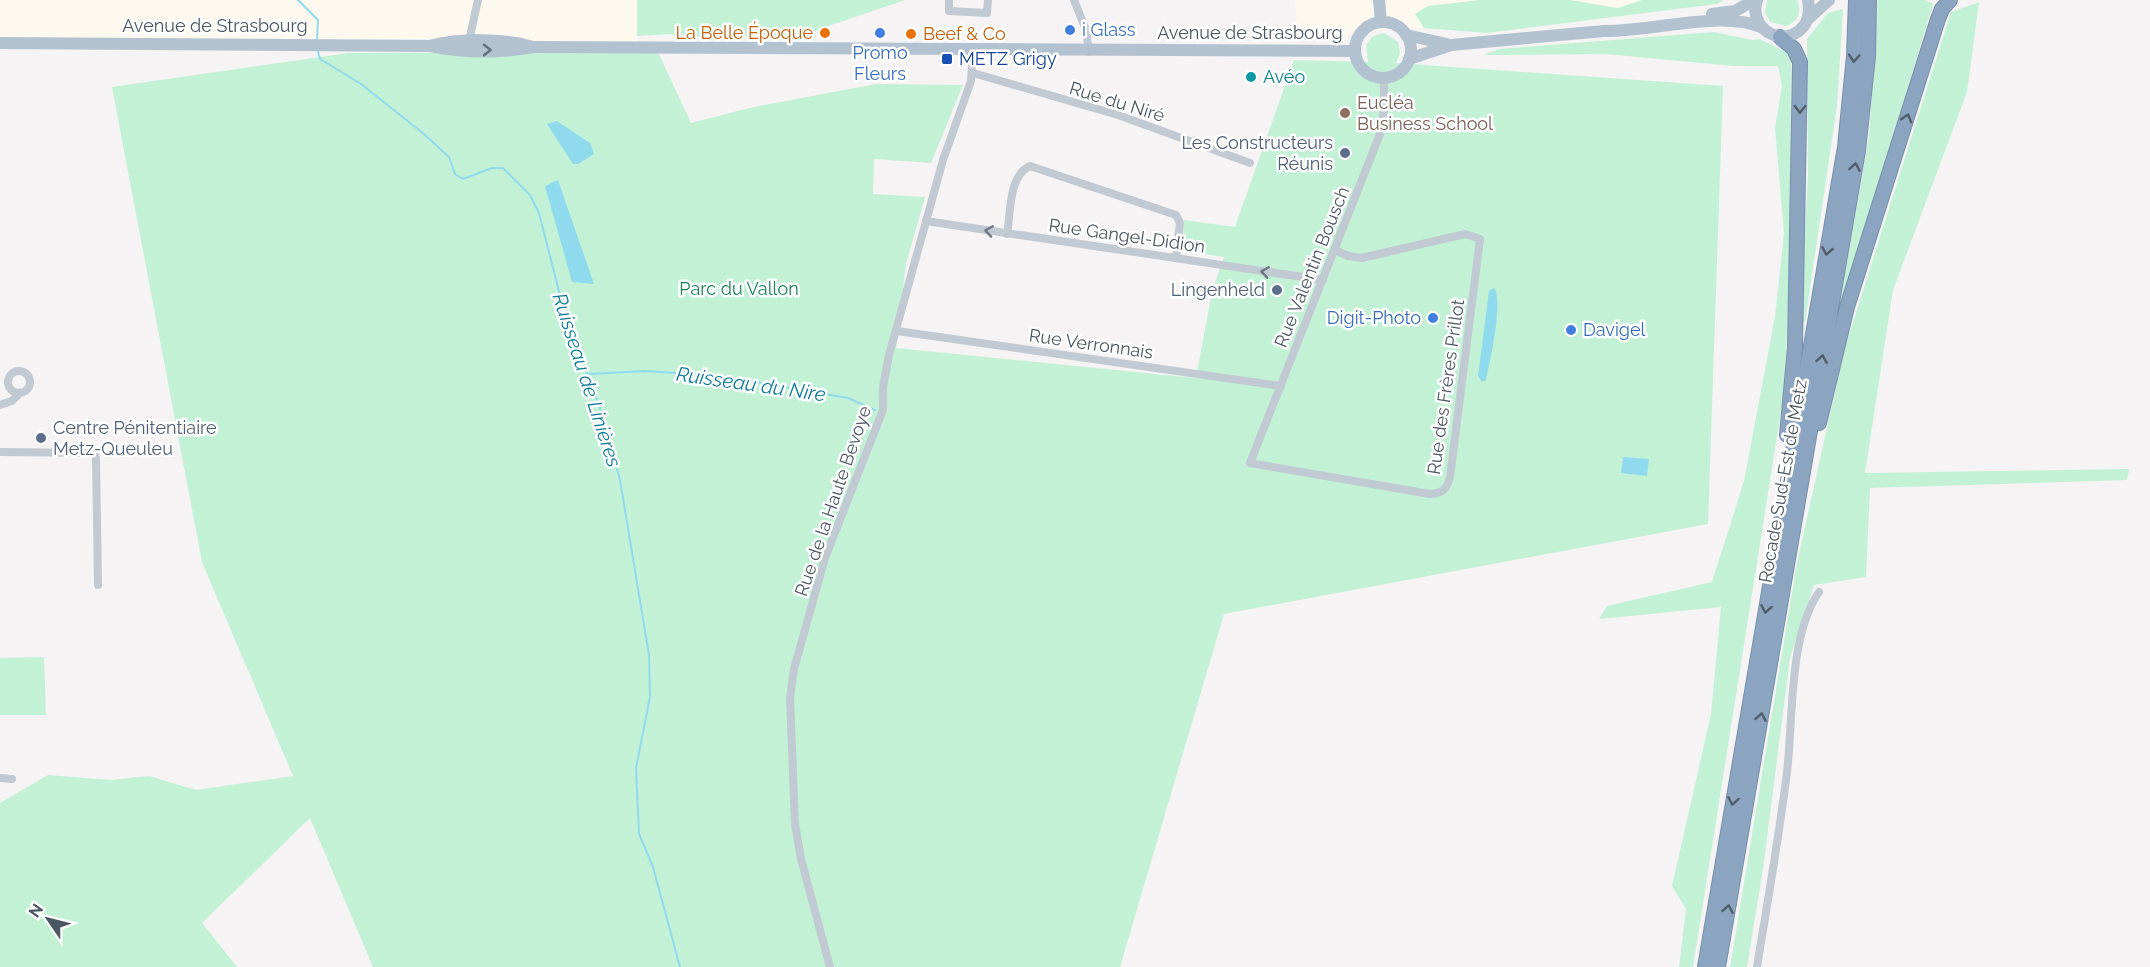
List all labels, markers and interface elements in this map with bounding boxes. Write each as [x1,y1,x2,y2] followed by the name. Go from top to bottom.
[122,15,308,36] street label: Avenue de Strasbourg
[1082,19,1136,40] place label: i Glass
[676,21,813,43] place label: La Belle Époque
[1157,22,1343,43] street label: Avenue de Strasbourg
[923,23,1006,44] place label: Beef & Co
[1063,23,1077,37] marker: i Glass
[818,26,832,40] marker: La Belle Époque
[873,26,887,40] marker: Promo Fleurs
[904,27,918,41] marker: Beef & Co
[852,42,908,84] place label: Promo Fleurs
[483,44,492,56] one-way arrow
[959,48,1057,69] place label: METZ Grigy
[940,52,954,66] marker: METZ Grigy
[1847,54,1860,63] one-way arrow
[1263,66,1305,87] place label: Avéo
[1244,70,1258,84] marker: Avéo
[1067,77,1168,126] street label: Rue du Niré
[1357,92,1493,134] place label: Eucléa Business School
[1794,104,1806,113] one-way arrow
[1338,106,1352,120] marker: Eucléa Business School
[1900,113,1912,124] one-way arrow
[1182,132,1333,174] place label: Les Constructeurs Réunis
[1338,146,1352,160] marker: Les Constructeurs Réunis
[1848,162,1861,172] one-way arrow
[1270,183,1353,350] street label: Rue Valentin Bousch
[1048,214,1207,257] street label: Rue Gangel-Didion
[984,225,994,238] one-way arrow
[1821,246,1834,256] one-way arrow
[1260,266,1269,278] one-way arrow
[679,278,799,299] park label: Parc du Vallon
[1171,279,1265,300] place label: Lingenheld
[1270,283,1284,297] marker: Lingenheld
[548,290,627,471] water label: Ruisseau de Linières
[1423,298,1468,476] street label: Rue des Frères Prillot
[1327,307,1421,328] place label: Digit-Photo
[1426,311,1440,325] marker: Digit-Photo
[1583,319,1646,340] place label: Davigel
[1564,323,1578,337] marker: Davigel
[1028,324,1155,363] street label: Rue Verronnais
[1815,355,1828,365] one-way arrow
[675,362,827,406] water label: Ruisseau du Nire
[1754,377,1811,584] street label: Rocade Sud-Est de Metz
[790,403,875,599] street label: Rue de la Haute Bevoye
[53,417,217,459] place label: Centre Pénitentiaire Metz-Queuleu
[34,431,48,445] marker: Centre Pénitentiaire Metz-Queuleu
[1760,605,1772,614] one-way arrow
[1754,712,1766,722] one-way arrow
[1727,796,1740,806] one-way arrow
[18,889,78,949] north arrow
[25,900,47,921] text: N
[1721,905,1734,915] one-way arrow

